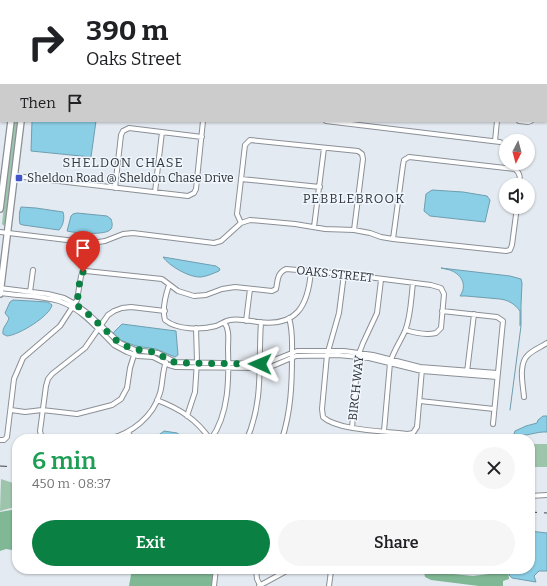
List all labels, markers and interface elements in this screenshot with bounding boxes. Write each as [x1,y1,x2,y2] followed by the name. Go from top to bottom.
[86,14,168,47] text: 390 m
[20,16,72,68] icon: right
[86,48,182,70] text: Oaks Street
[64,92,86,114] icon: arrive
[20,94,56,112] text: Then
[499,134,535,170] north arrow
[499,134,535,214] map controls
[62,155,184,170] district label: SHELDON CHASE
[27,171,234,185] place label: Sheldon Road @ Sheldon Chase Drive
[14,173,24,183] marker: Sheldon Road @ Sheldon Chase Drive
[499,178,535,214] button: sound
[303,191,405,206] district label: PEBBLEBROOK
[66,231,100,272] pin
[72,237,94,259] icon: arrive
[296,263,374,285] street label: OAKS STREET
[239,343,281,385] position arrow
[346,354,366,421] street label: BIRCH WAY
[32,447,96,475] text: 6 min
[473,447,515,489] button: close
[32,476,111,491] text: 450 m · 08:37
[32,520,270,566] button: Exit
[278,520,515,566] button: Share

